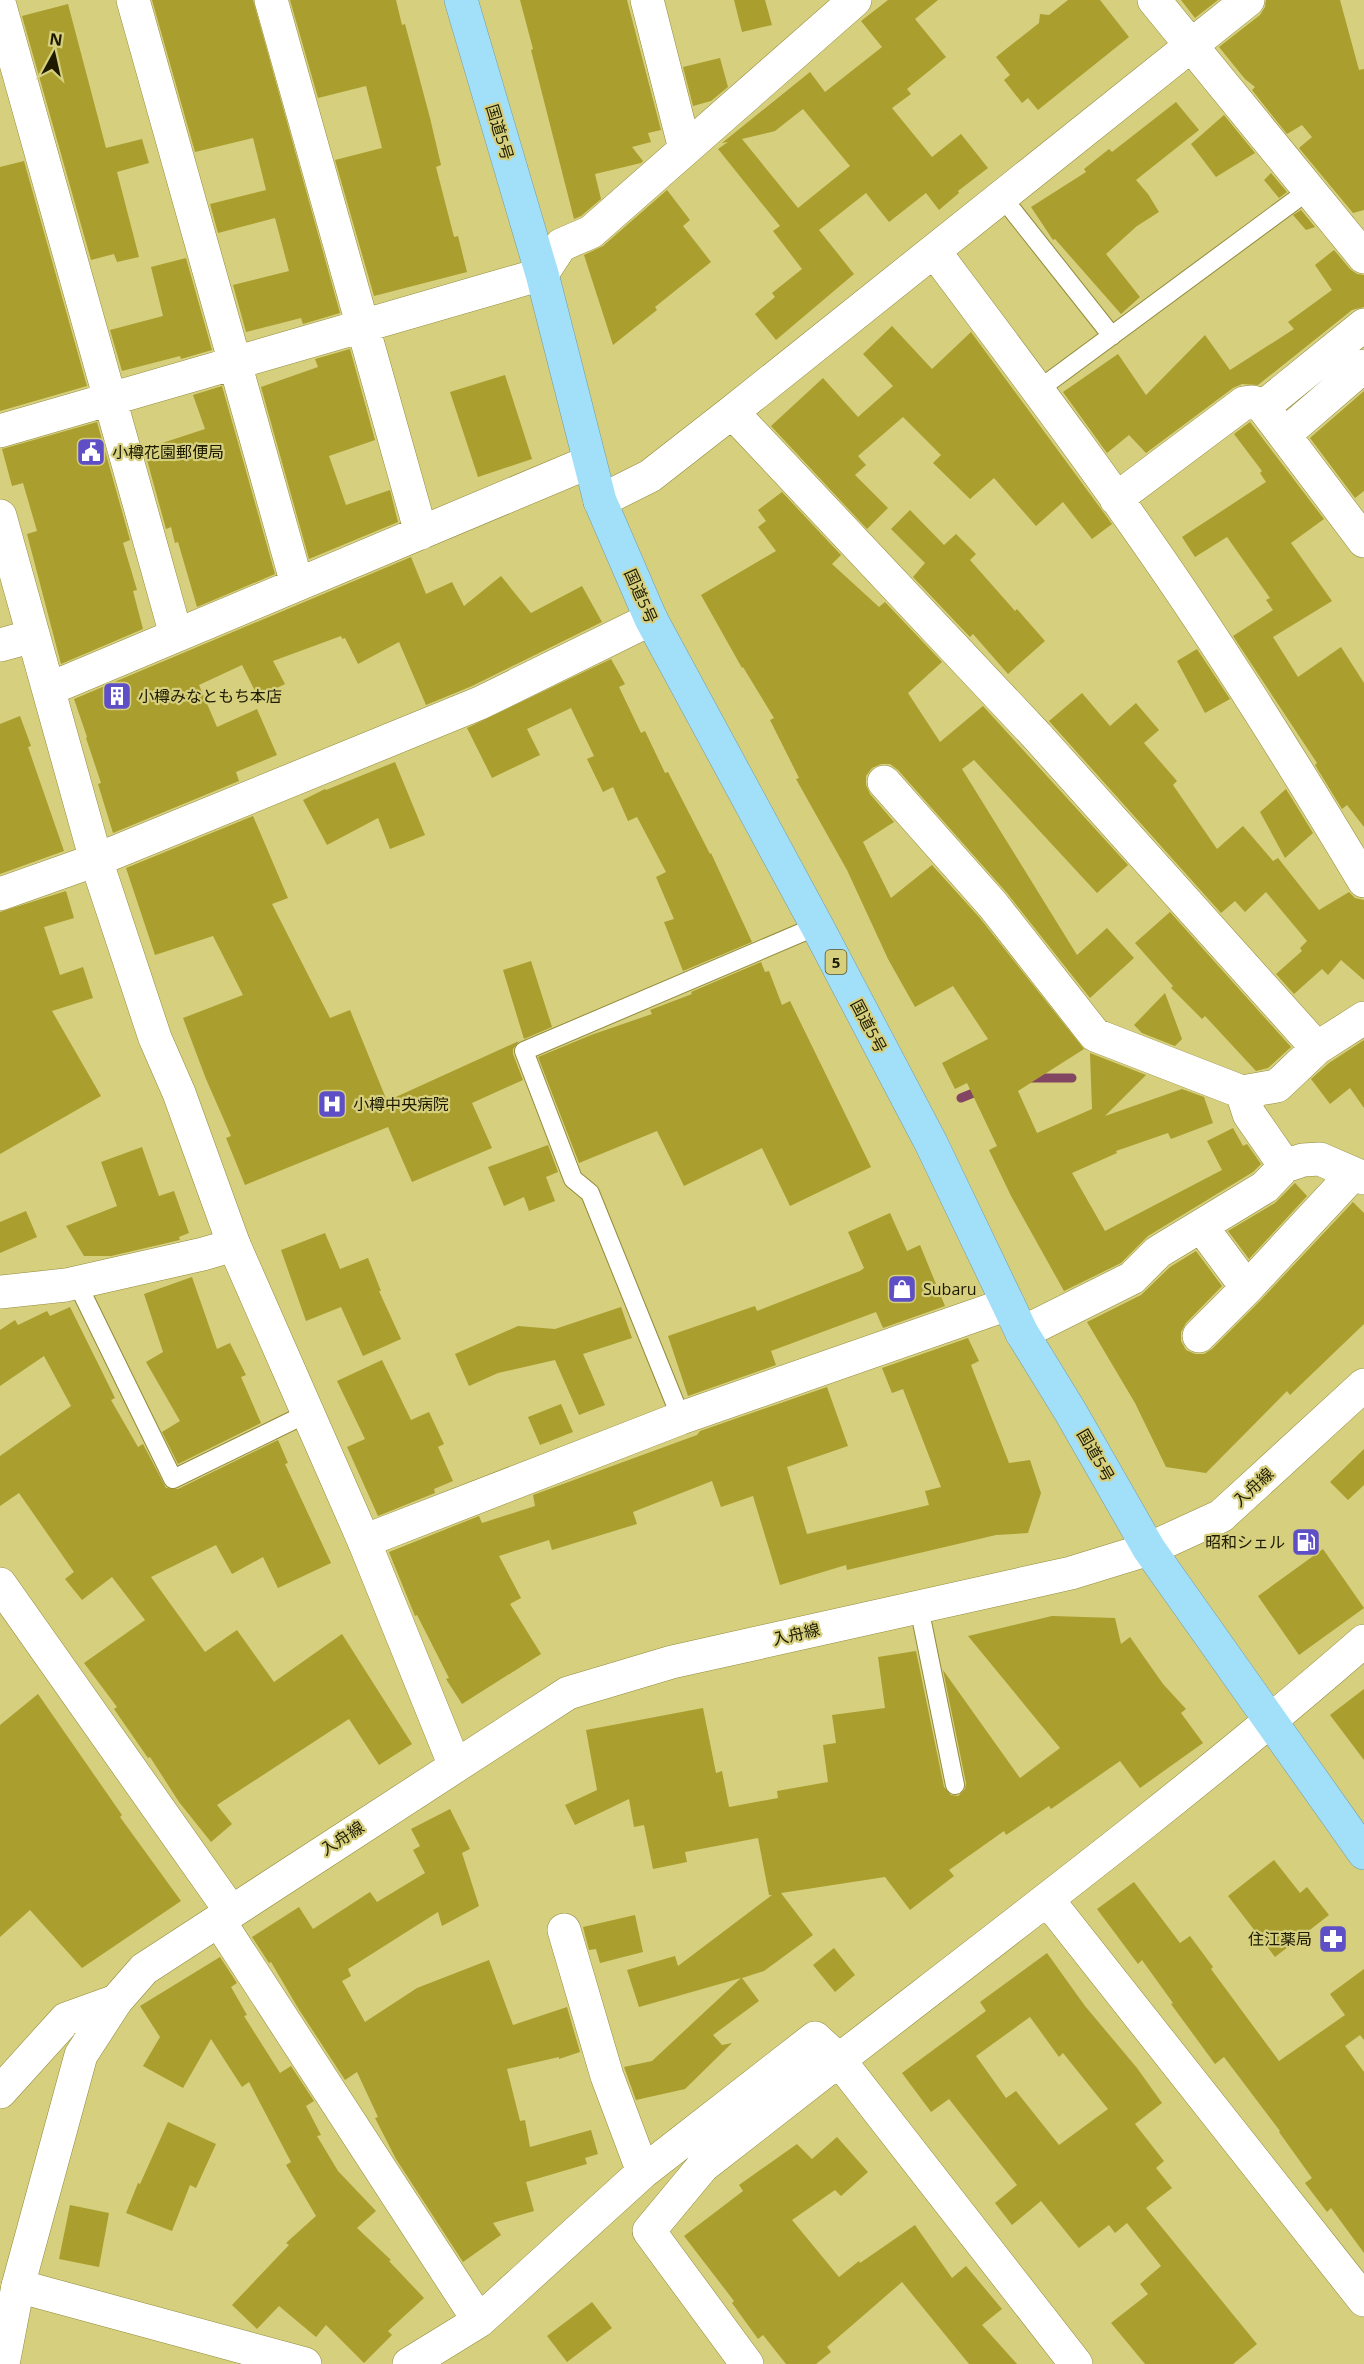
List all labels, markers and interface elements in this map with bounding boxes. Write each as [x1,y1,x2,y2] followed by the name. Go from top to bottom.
[24,24,84,84] north arrow
[48,27,64,51] text: N
[481,101,519,163] street label: 国道5号
[75,436,107,468] public building icon: 小樽花園郵便局
[112,441,224,463] place label: 小樽花園郵便局
[619,565,663,627] street label: 国道5号
[101,680,133,712] building icon: 小樽みなともち本店
[138,685,282,707] place label: 小樽みなともち本店
[826,950,846,974] road number: 5
[846,996,892,1056] street label: 国道5号
[316,1088,348,1120] hospital icon: 小樽中央病院
[353,1093,449,1115] place label: 小樽中央病院
[886,1273,918,1305] shop icon: Subaru
[923,1278,977,1300] place label: Subaru
[1072,1425,1120,1485] street label: 国道5号
[1228,1463,1278,1511] street label: 入舟線
[1290,1526,1322,1558] fuel station icon: 昭和シェル
[1205,1531,1285,1553] place label: 昭和シェル
[770,1618,822,1650] street label: 入舟線
[316,1816,368,1860] street label: 入舟線
[1317,1923,1349,1955] pharmacy icon: 住江薬局
[1248,1928,1312,1950] place label: 住江薬局

